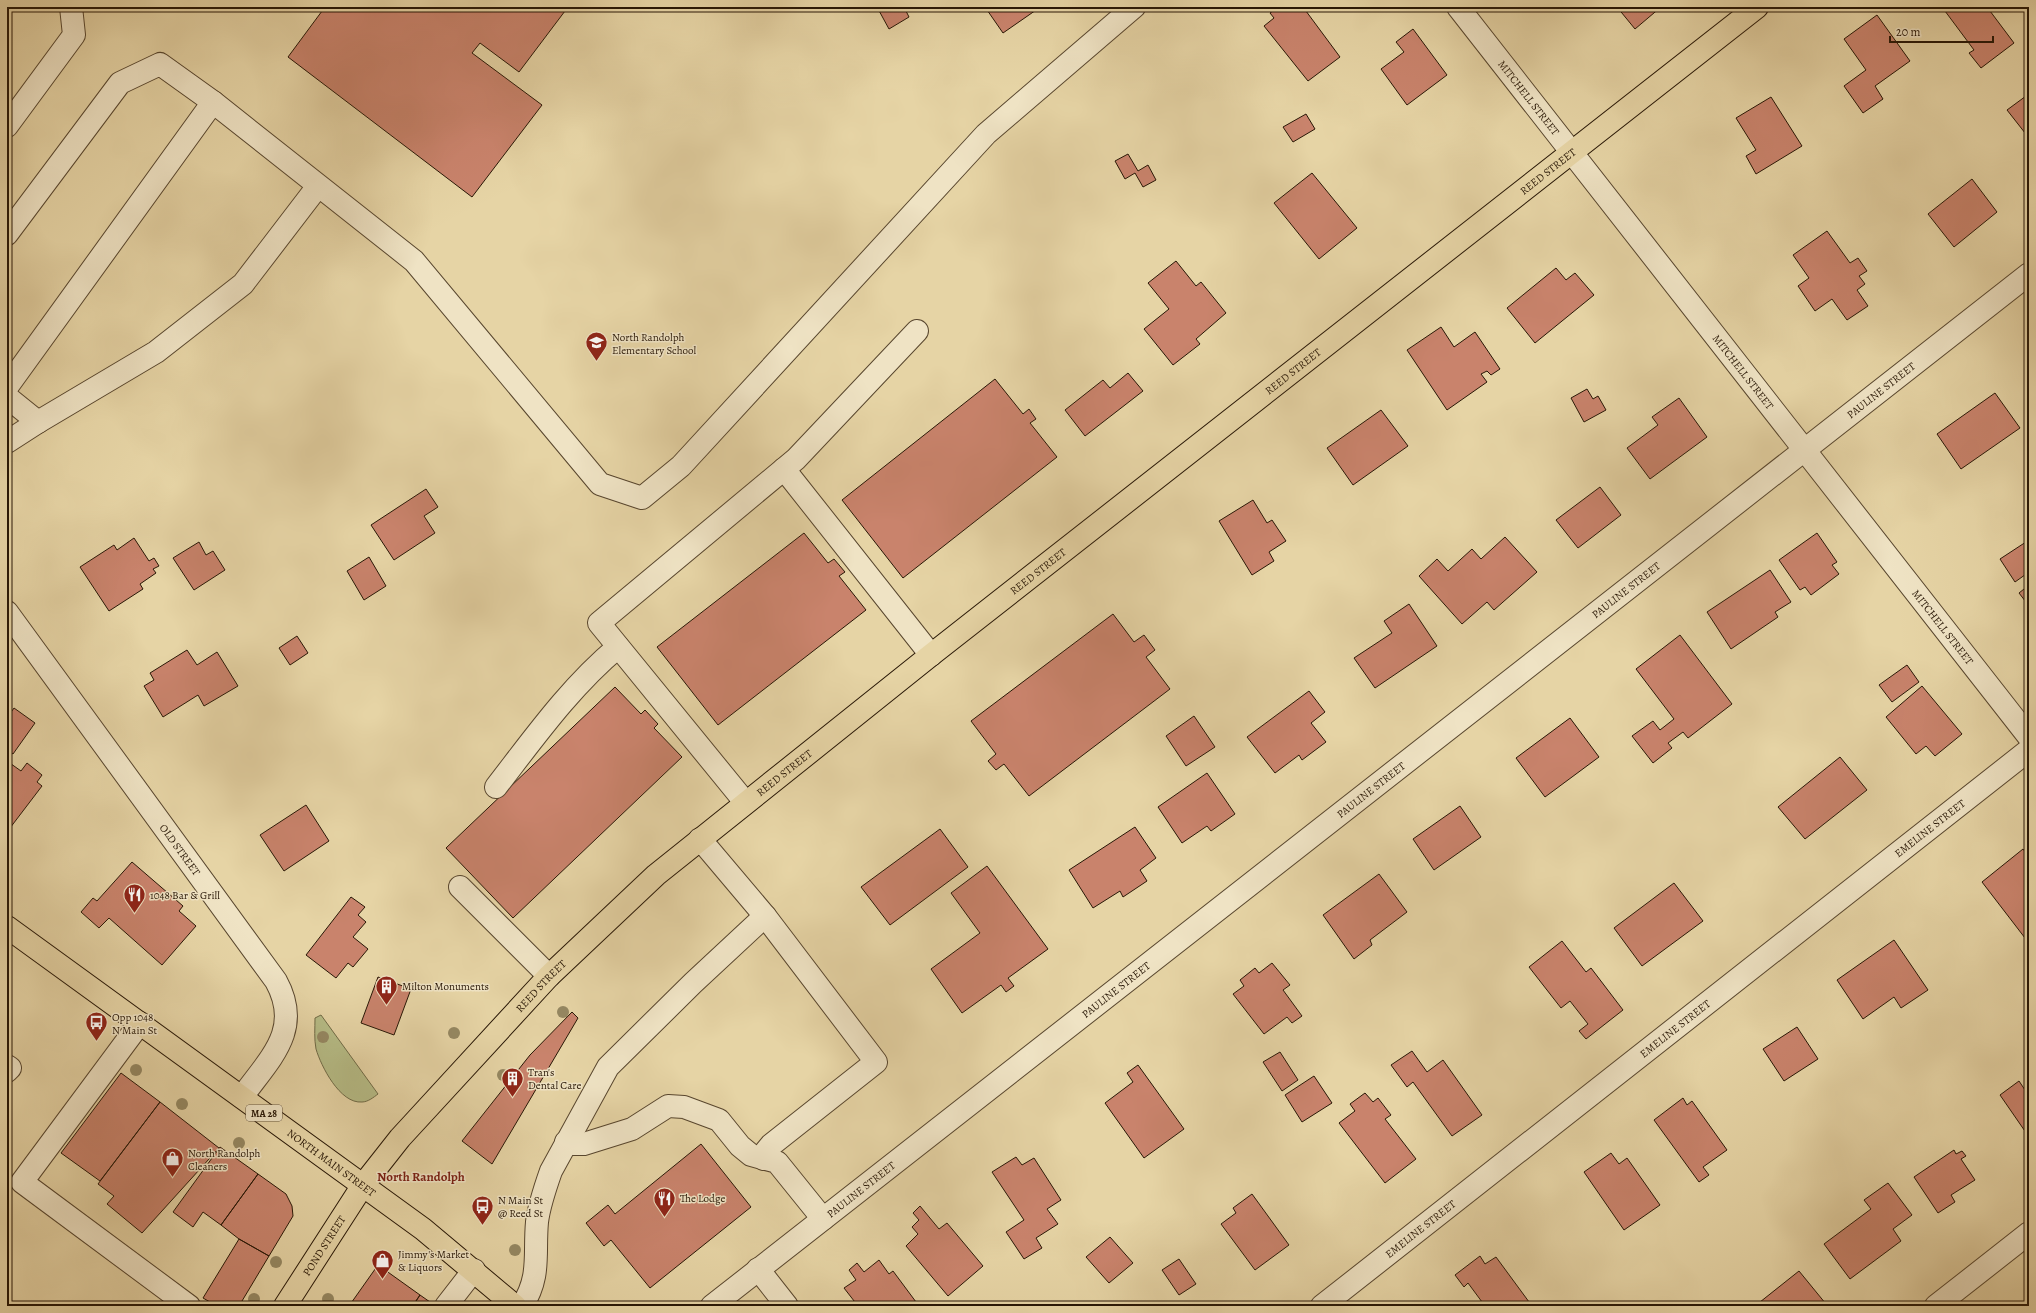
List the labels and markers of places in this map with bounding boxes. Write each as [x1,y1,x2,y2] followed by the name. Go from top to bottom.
[584,330,610,363] school or university icon: North Randolph Elementary School
[612,330,697,358] place label: North Randolph Elementary School
[121,882,147,915] restaurant icon: 1048 Bar & Grill
[150,888,220,903] place label: 1048 Bar & Grill
[373,973,399,1006] building icon: Milton Monuments
[402,979,489,994] place label: Milton Monuments
[83,1010,109,1043] bus stop icon: Opp 1048 N Main St
[112,1010,158,1038] place label: Opp 1048 N Main St
[500,1065,526,1098] building icon: Tran's Dental Care
[528,1065,581,1093] place label: Tran's Dental Care
[159,1146,185,1179] shop icon: North Randolph Cleaners
[188,1146,261,1174] place label: North Randolph Cleaners
[651,1185,677,1218] restaurant icon: The Lodge
[680,1191,725,1206] place label: The Lodge
[469,1193,495,1226] bus stop icon: N Main St @ Reed St
[498,1193,544,1221] place label: N Main St @ Reed St
[370,1247,396,1280] shop icon: Jimmy's Market & Liquors
[398,1247,469,1275] place label: Jimmy's Market & Liquors

